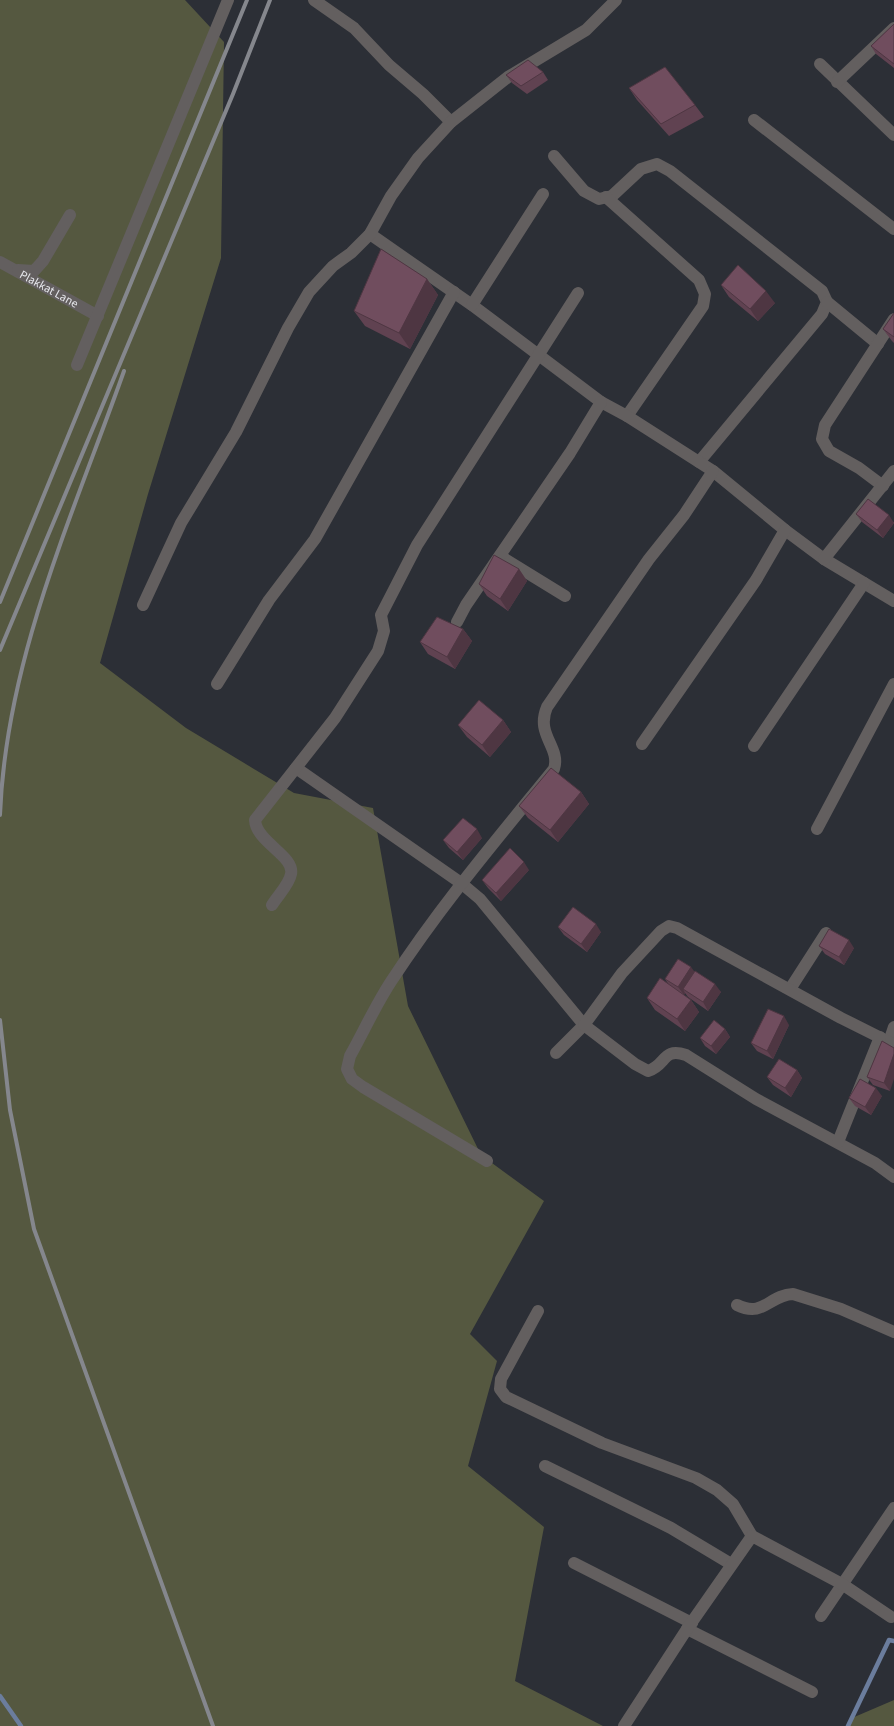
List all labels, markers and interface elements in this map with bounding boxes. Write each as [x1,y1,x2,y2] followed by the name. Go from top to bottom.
[16,266,81,312] street label: Plakkat Lane

